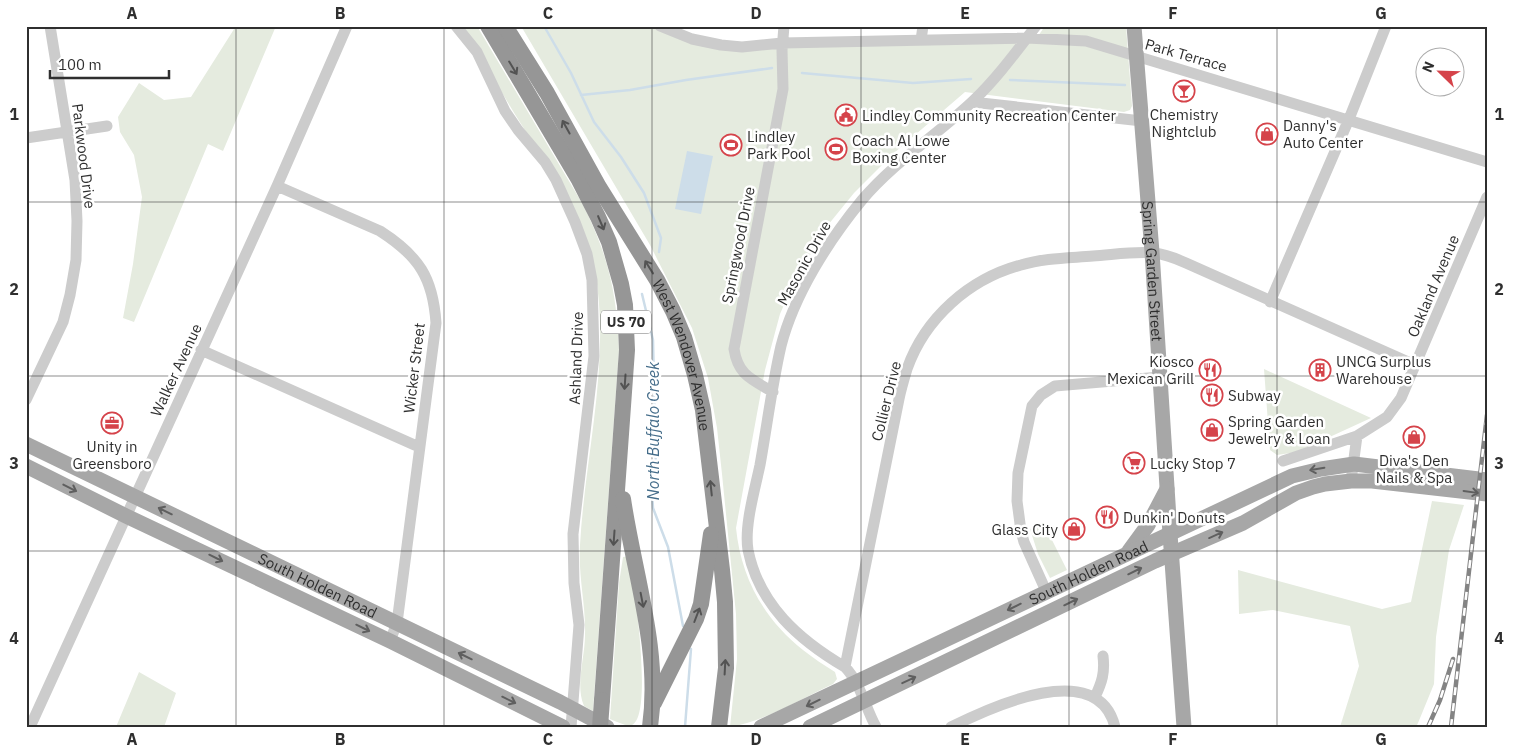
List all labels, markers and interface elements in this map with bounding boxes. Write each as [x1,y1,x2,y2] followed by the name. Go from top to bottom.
[127,3,138,23] text: A
[335,3,346,23] text: B
[543,3,553,23] text: C
[750,3,762,23] text: D
[960,3,970,23] text: E
[1168,3,1178,23] text: F
[1375,3,1387,23] text: G
[1143,34,1229,76] street label: Park Terrace
[50,48,169,80] scale bar
[1416,48,1466,98] north arrow
[58,55,102,74] text: 100 m
[1418,59,1438,75] text: N
[508,61,518,75] one-way arrow
[1172,79,1196,103] bar icon: Chemistry Nightclub
[68,102,100,210] street label: Parkwood Drive
[834,103,858,127] public building icon: Lindley Community Recreation Center
[9,104,19,124] text: 1
[1494,104,1504,124] text: 1
[1150,105,1219,141] place label: Chemistry Nightclub
[862,106,1117,125] place label: Lindley Community Recreation Center
[1283,116,1364,152] place label: Danny's Auto Center
[560,121,570,135] one-way arrow
[1255,122,1279,146] shop icon: Danny's Auto Center
[747,127,811,163] place label: Lindley Park Pool
[852,131,950,167] place label: Coach Al Lowe Boxing Center
[719,133,743,157] sports icon: Lindley Park Pool
[824,137,848,161] sports icon: Coach Al Lowe Boxing Center
[717,185,759,305] street label: Springwood Drive
[1138,200,1167,342] street label: Spring Garden Street
[596,215,606,230] one-way arrow
[773,217,835,309] street label: Masonic Drive
[1403,232,1463,340] street label: Oakland Avenue
[643,260,654,274] one-way arrow
[649,276,715,432] street label: West Wendover Avenue
[9,279,19,299] text: 2
[1494,279,1504,299] text: 2
[565,311,587,405] street label: Ashland Drive
[601,311,651,334] road number: US 70
[146,321,206,419] street label: Walker Avenue
[399,322,429,414] street label: Wicker Street
[1107,352,1194,388] place label: Kiosco Mexican Grill
[1336,352,1431,388] place label: UNCG Surplus Warehouse
[1198,358,1222,382] restaurant icon: Kiosco Mexican Grill
[1308,358,1332,382] building icon: UNCG Surplus Warehouse
[867,359,905,443] street label: Collier Drive
[643,361,663,500] water label: North Buffalo Creek
[620,374,629,390] one-way arrow
[1200,383,1224,407] restaurant icon: Subway
[1228,386,1281,405] place label: Subway
[100,411,124,435] office icon: Unity in Greensboro
[1228,412,1331,448] place label: Spring Garden Jewelry & Loan
[1200,418,1224,442] shop icon: Spring Garden Jewelry & Loan
[1402,425,1426,449] shop icon: Diva's Den Nails & Spa
[72,437,152,473] place label: Unity in Greensboro
[1122,451,1146,475] supermarket icon: Lucky Stop 7
[1376,451,1452,487] place label: Diva's Den Nails & Spa
[9,453,19,473] text: 3
[1494,453,1504,473] text: 3
[1150,454,1236,473] place label: Lucky Stop 7
[1309,465,1325,475] one-way arrow
[706,481,716,497] one-way arrow
[62,484,77,493] one-way arrow
[1463,487,1479,497] one-way arrow
[1095,505,1119,529] restaurant icon: Dunkin' Donuts
[158,506,173,516] one-way arrow
[1123,508,1225,527] place label: Dunkin' Donuts
[1062,517,1086,541] shop icon: Glass City
[992,520,1059,539] place label: Glass City
[1208,529,1223,539] one-way arrow
[609,530,619,546] one-way arrow
[1026,536,1151,609] street label: South Holden Road
[255,548,380,622] street label: South Holden Road
[208,554,223,563] one-way arrow
[1127,566,1142,575] one-way arrow
[638,592,647,608] one-way arrow
[1063,597,1078,606] one-way arrow
[1007,602,1022,612] one-way arrow
[693,607,702,623] one-way arrow
[355,624,370,633] one-way arrow
[9,628,19,648] text: 4
[1494,628,1504,648] text: 4
[458,651,473,660] one-way arrow
[721,660,730,676] one-way arrow
[901,674,916,684] one-way arrow
[501,696,516,705] one-way arrow
[806,699,821,708] one-way arrow
[127,729,138,749] text: A
[335,729,346,749] text: B
[543,729,553,749] text: C
[750,729,762,749] text: D
[960,729,970,749] text: E
[1168,729,1178,749] text: F
[1375,729,1387,749] text: G

